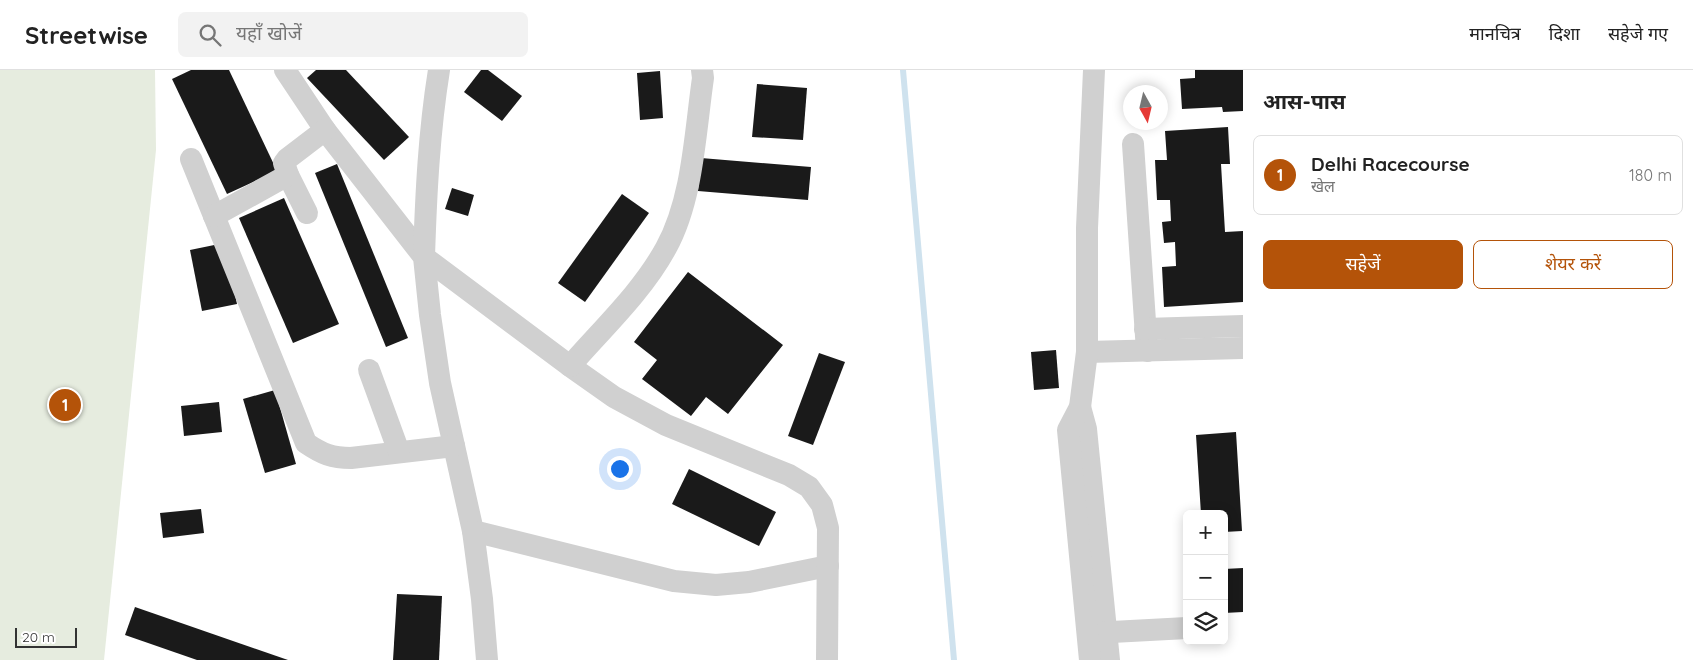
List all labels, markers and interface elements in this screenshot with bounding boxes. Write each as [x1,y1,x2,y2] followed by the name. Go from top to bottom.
[178,12,528,57] search box
[25,20,148,50] text: Streetwise
[196,21,224,49] icon: search
[236,21,302,45] text: यहाँ खोजें
[1469,22,1521,45] text: मानचित्र
[1549,22,1580,45] text: दिशा
[1608,22,1668,45] text: सहेजे गए
[1123,85,1168,130] north arrow
[1263,88,1345,114] text: आस-पास
[1311,152,1470,176] text: Delhi Racecourse
[1277,165,1283,185] text: 1
[1629,165,1672,185] text: 180 m
[1311,176,1335,196] text: खेल
[1263,240,1463,289] button: सहेजें
[1473,240,1673,289] button: शेयर करें
[49,386,81,424] pin: 1
[607,456,633,482] your location
[1183,510,1228,645] map controls
[1183,510,1228,555] button: +
[1183,555,1228,600] button: −
[1183,600,1228,645] button: layers
[15,625,78,648] scale bar
[22,628,55,646] text: 20 m

